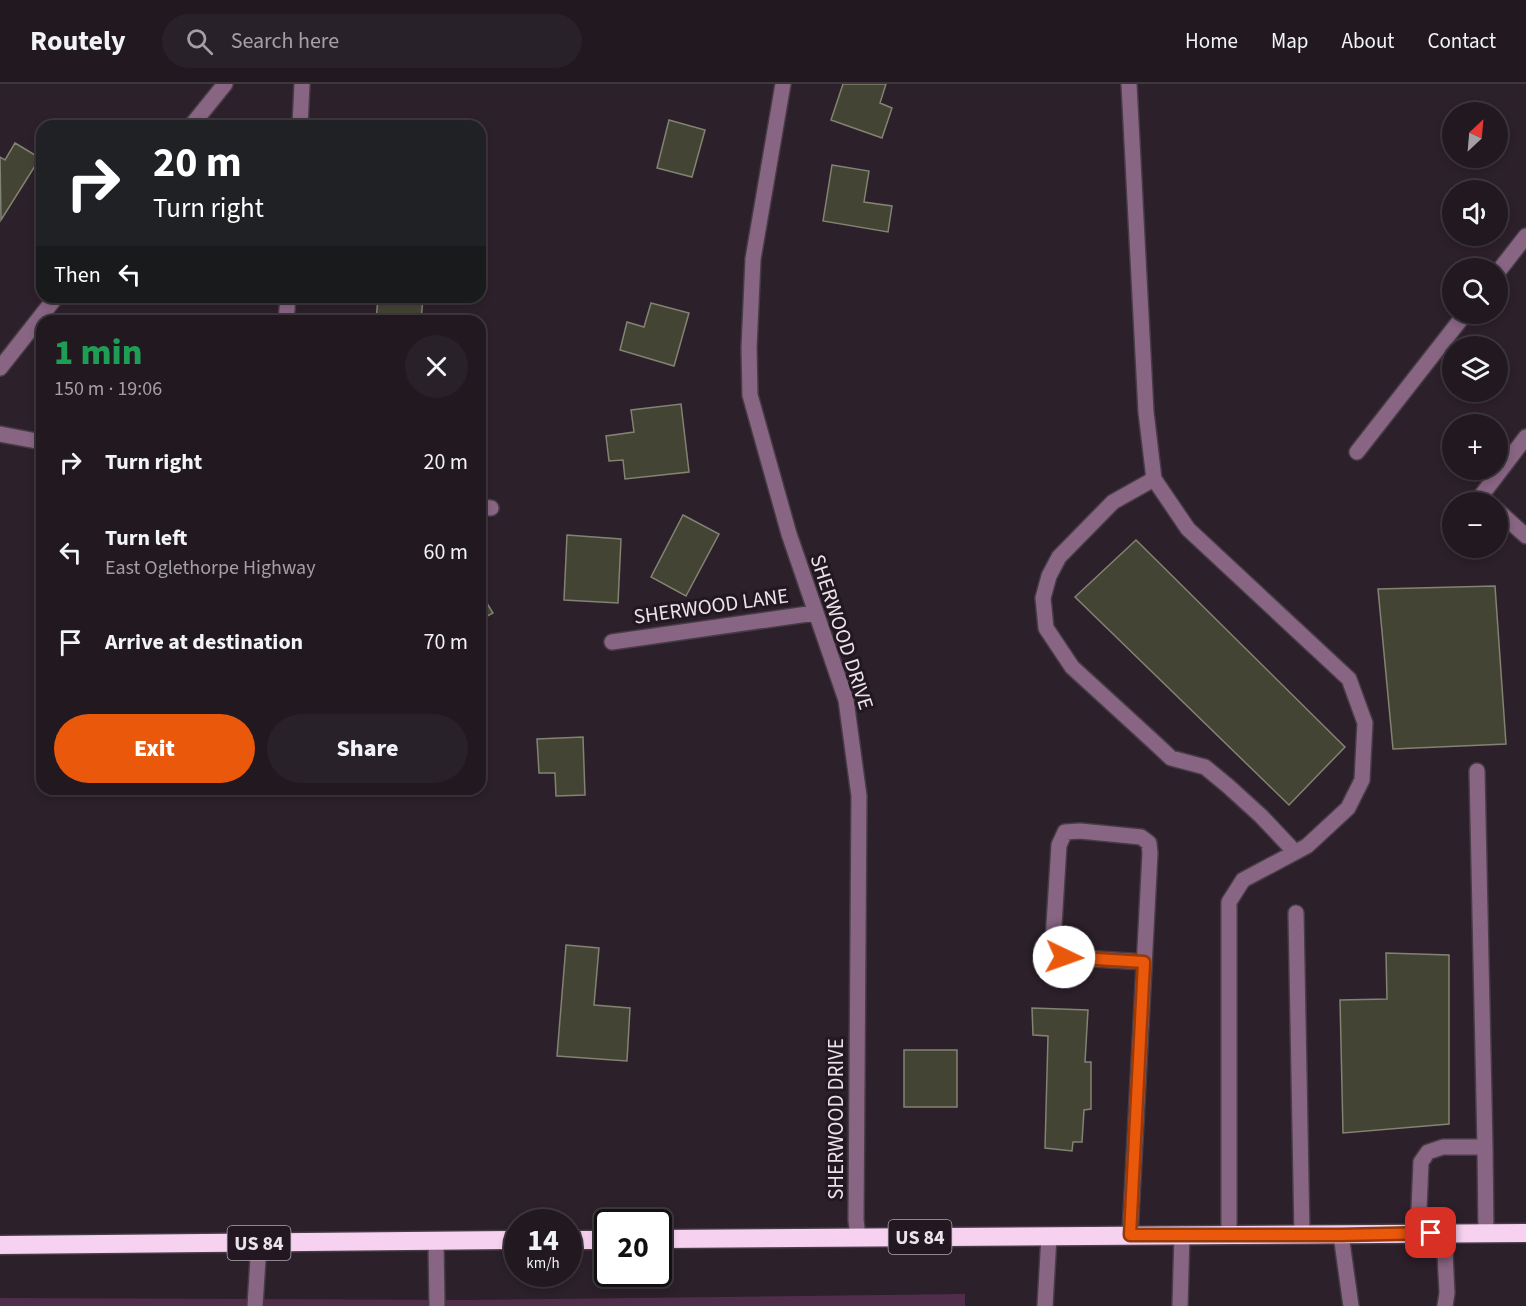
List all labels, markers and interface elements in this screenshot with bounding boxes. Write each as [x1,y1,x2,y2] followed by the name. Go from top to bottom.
[162,14,582,68] search box
[30,21,126,61] text: Routely
[183,25,216,58] icon: search
[231,25,339,57] text: Search here
[1185,26,1238,56] text: Home
[1271,26,1309,56] text: Map
[1342,26,1394,56] text: About
[1427,26,1496,56] text: Contact
[1442,102,1508,168] north arrow
[1442,102,1508,558] map controls
[153,133,242,193] text: 20 m
[54,144,132,222] icon: right
[1442,180,1508,246] button: sound
[153,189,264,228] text: Turn right
[113,258,146,291] icon: left
[1442,258,1508,324] button: search
[54,259,101,291] text: Then
[54,327,142,378] text: 1 min
[405,335,468,398] button: close
[1442,336,1508,402] button: layers
[54,375,162,403] text: 150 m · 19:06
[1442,414,1508,480] button: +
[54,446,87,479] icon: right
[105,446,202,478] text: Turn right
[423,446,468,478] text: 20 m
[1442,492,1508,558] button: −
[105,522,187,554] text: Turn left
[54,536,87,569] icon: left
[423,536,468,568] text: 60 m
[803,550,881,714] street label: SHERWOOD DRIVE
[105,554,316,582] text: East Oglethorpe Highway
[632,580,790,632] street label: SHERWOOD LANE
[54,626,87,659] icon: arrive
[105,626,303,658] text: Arrive at destination
[423,626,468,658] text: 70 m
[54,714,255,783] button: Exit
[267,714,468,783] button: Share
[1032,925,1096,989] position arrow
[821,1038,851,1200] street label: SHERWOOD DRIVE
[1405,1207,1456,1258] pin
[594,1209,672,1287] speed limit sign: 20
[1414,1216,1447,1249] icon: arrive
[527,1219,559,1262] text: 14
[888,1220,952,1254] road number: US 84
[228,1226,290,1260] road number: US 84
[526,1253,560,1274] text: km/h

